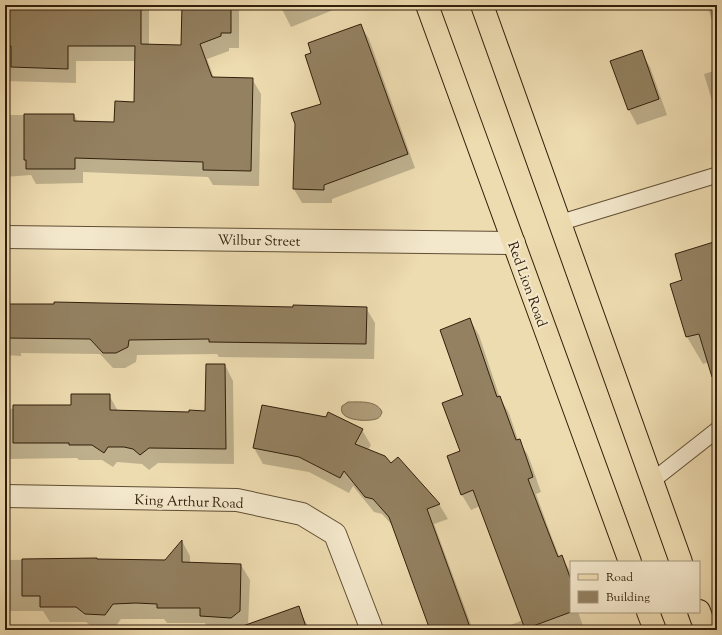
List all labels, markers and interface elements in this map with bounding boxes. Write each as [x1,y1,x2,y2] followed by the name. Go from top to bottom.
[217,231,301,253] street label: Wilbur Street
[501,239,551,330] street label: Red Lion Road
[134,491,244,515] street label: King Arthur Road
[570,561,700,613] legend
[606,569,633,587] text: Road
[606,589,650,607] text: Building

